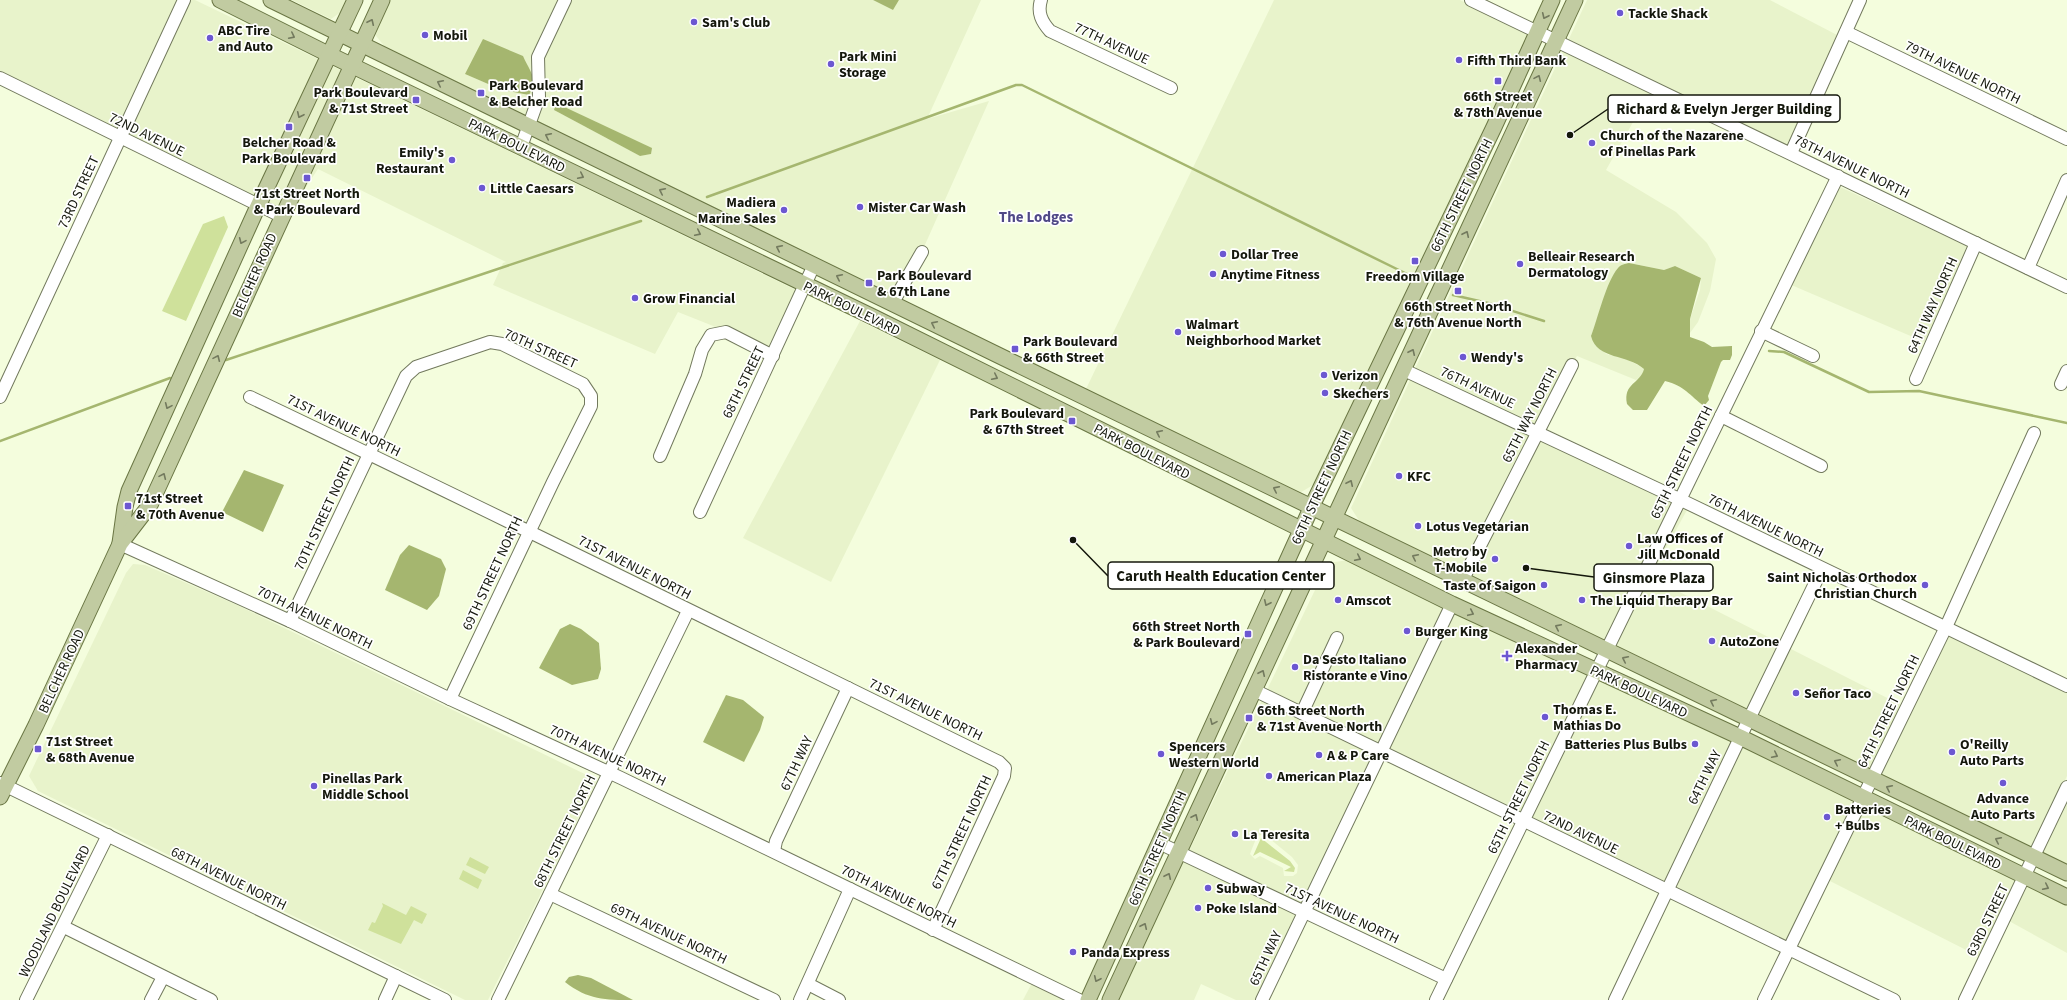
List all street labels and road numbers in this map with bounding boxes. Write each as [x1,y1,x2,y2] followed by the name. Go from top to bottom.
[1071,18,1152,70] street label: 77TH AVENUE
[1901,36,2024,110] street label: 79TH AVENUE NORTH
[105,108,188,162] street label: 72ND AVENUE
[465,114,568,178] street label: PARK BOULEVARD
[1790,130,1913,204] street label: 78TH AVENUE NORTH
[1426,135,1498,255] street label: 66TH STREET NORTH
[53,152,105,232] street label: 73RD STREET
[227,230,282,321] street label: BELCHER ROAD
[1903,254,1963,357] street label: 64TH WAY NORTH
[800,277,903,341] street label: PARK BOULEVARD
[501,324,581,374] street label: 70TH STREET
[718,342,770,422] street label: 68TH STREET
[1437,362,1518,414] street label: 76TH AVENUE
[1497,365,1562,466] street label: 65TH WAY NORTH
[283,390,404,462] street label: 71ST AVENUE NORTH
[1646,402,1718,522] street label: 65TH STREET NORTH
[1090,419,1193,485] street label: PARK BOULEVARD
[1287,427,1357,548] street label: 66TH STREET NORTH
[290,453,360,574] street label: 70TH STREET NORTH
[1704,489,1827,563] street label: 76TH AVENUE NORTH
[458,513,528,634] street label: 69TH STREET NORTH
[575,531,695,605] street label: 71ST AVENUE NORTH
[253,581,376,655] street label: 70TH AVENUE NORTH
[34,626,90,717] street label: BELCHER ROAD
[1853,651,1925,771] street label: 64TH STREET NORTH
[1586,661,1691,723] street label: PARK BOULEVARD
[865,674,986,746] street label: 71ST AVENUE NORTH
[546,720,669,792] street label: 70TH AVENUE NORTH
[775,732,818,794] street label: 67TH WAY
[1483,737,1555,857] street label: 65TH STREET NORTH
[1683,747,1727,808] street label: 64TH WAY
[529,771,601,891] street label: 68TH STREET NORTH
[927,772,997,893] street label: 67TH STREET NORTH
[1124,788,1192,909] street label: 66TH STREET NORTH
[1539,806,1622,860] street label: 72ND AVENUE
[1901,811,2004,875] street label: PARK BOULEVARD
[14,842,96,981] street label: WOODLAND BOULEVARD
[167,842,290,916] street label: 68TH AVENUE NORTH
[837,860,960,934] street label: 70TH AVENUE NORTH
[1281,879,1402,949] street label: 71ST AVENUE NORTH
[1962,880,2014,960] street label: 63RD STREET
[607,898,730,970] street label: 69TH AVENUE NORTH
[1244,927,1287,989] street label: 65TH WAY

